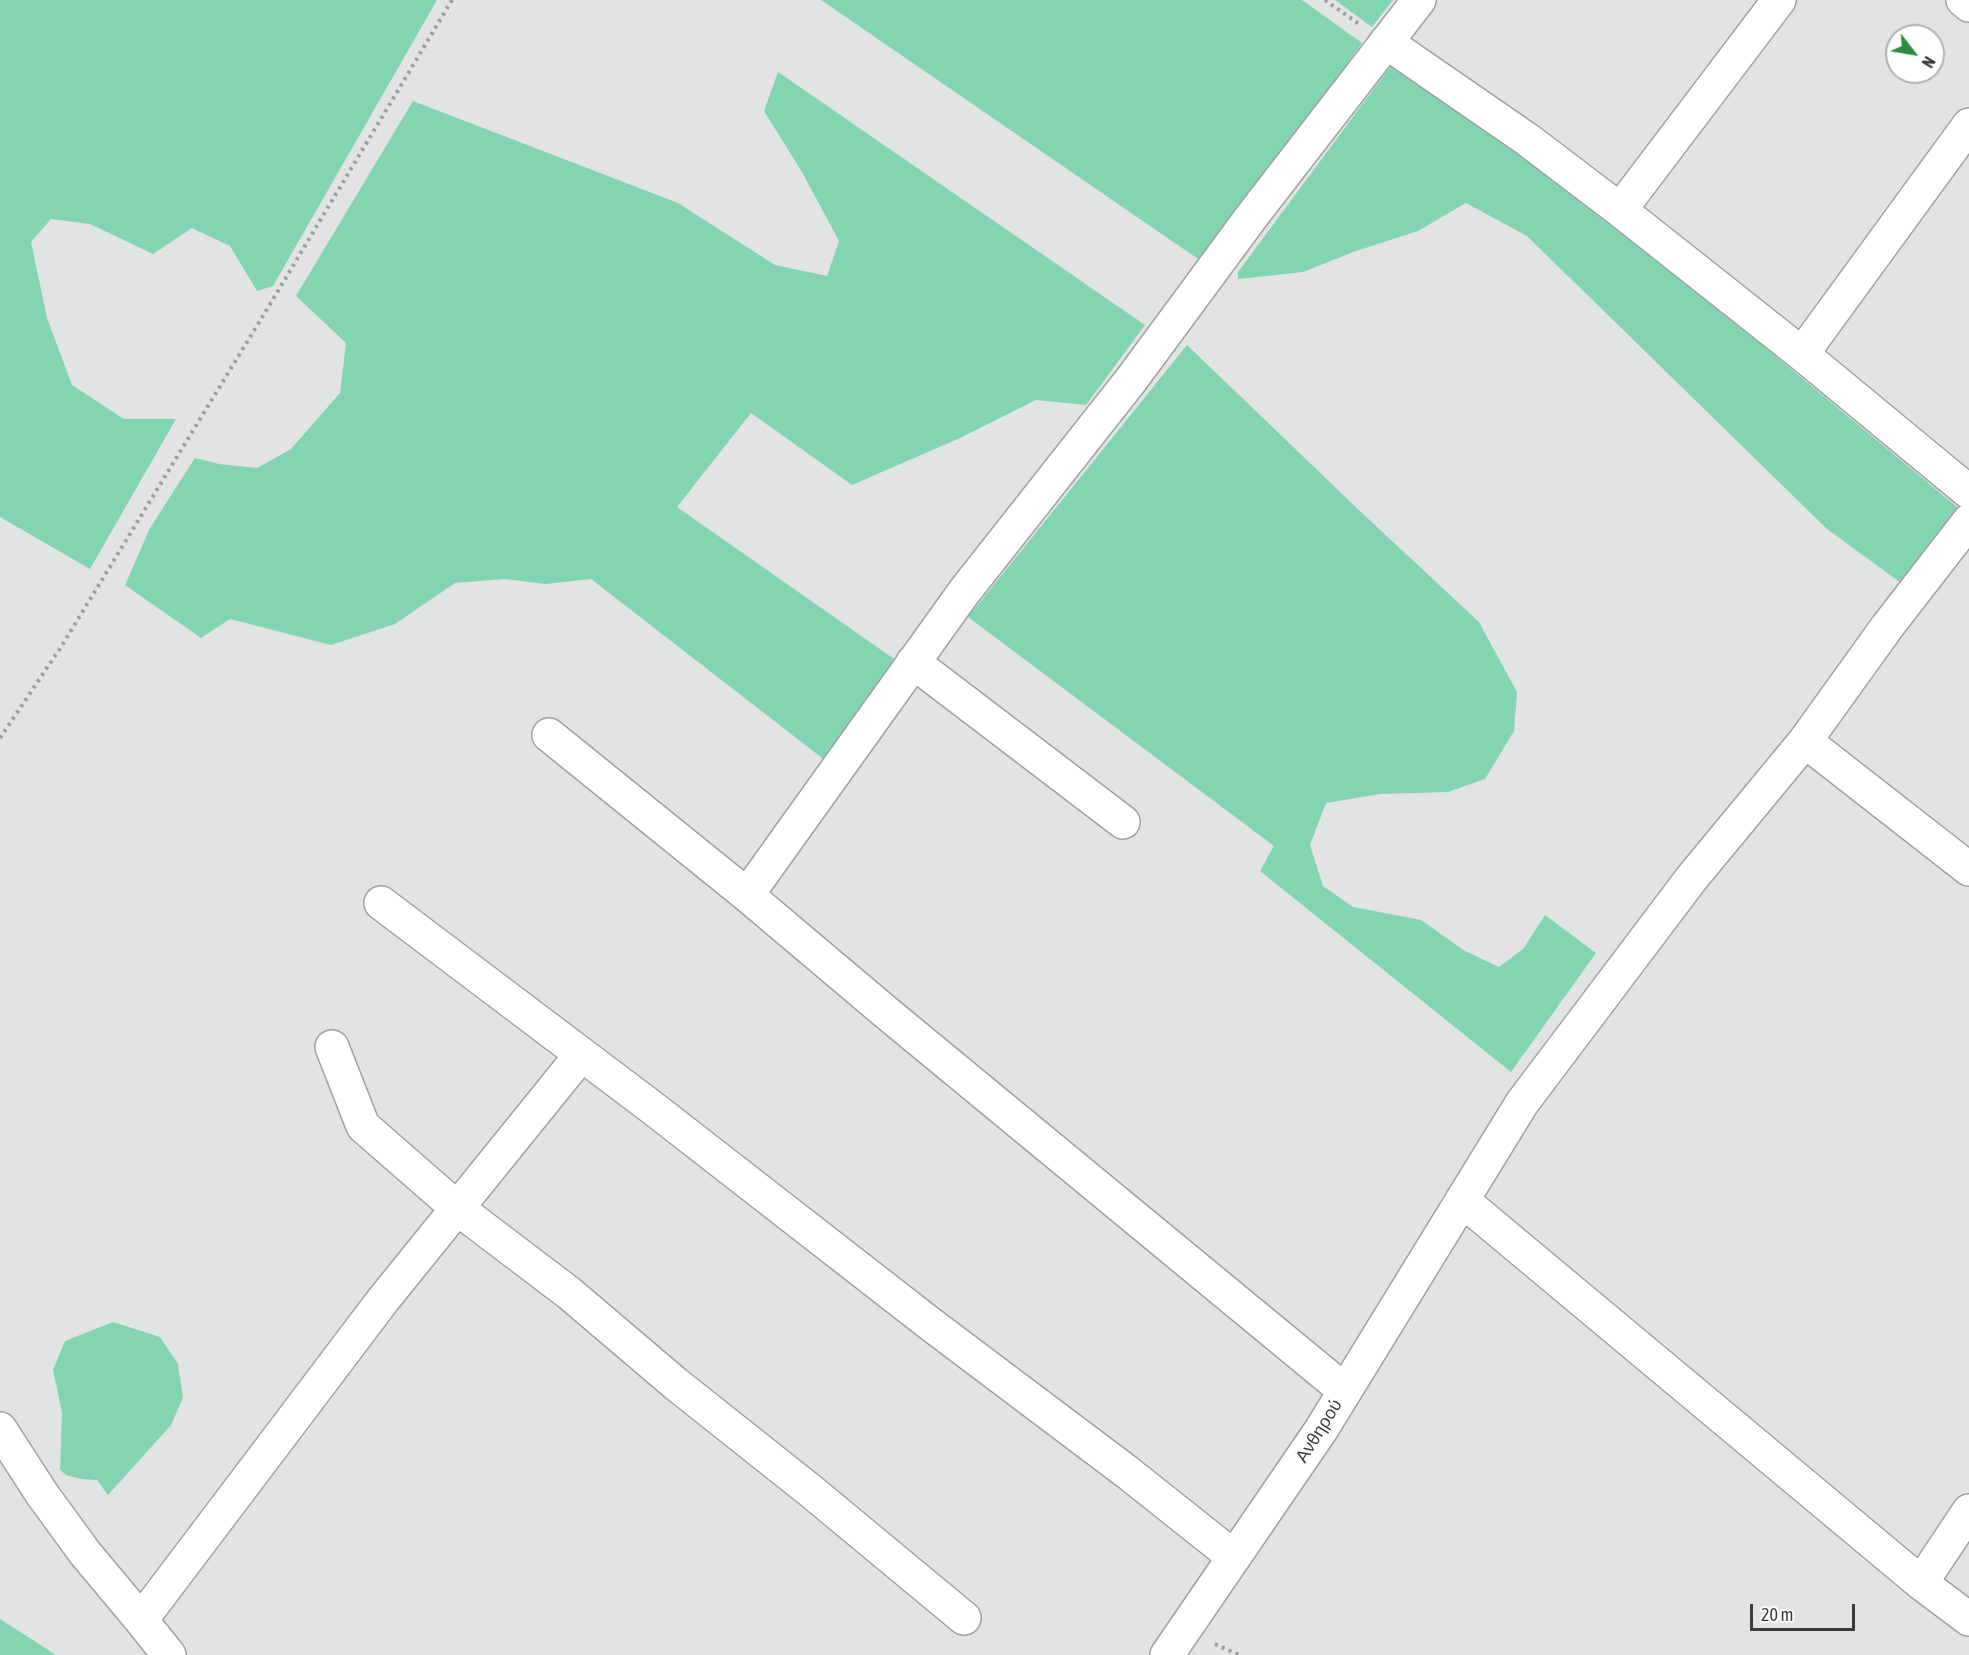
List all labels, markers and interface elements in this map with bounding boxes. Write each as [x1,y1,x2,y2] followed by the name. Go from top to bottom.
[1885,24,1945,84] north arrow
[1919,54,1939,71] text: N
[1291,1395,1347,1467] street label: Ανθηρού
[1753,1592,1858,1630] scale bar
[1761,1604,1793,1625] text: 20 m

